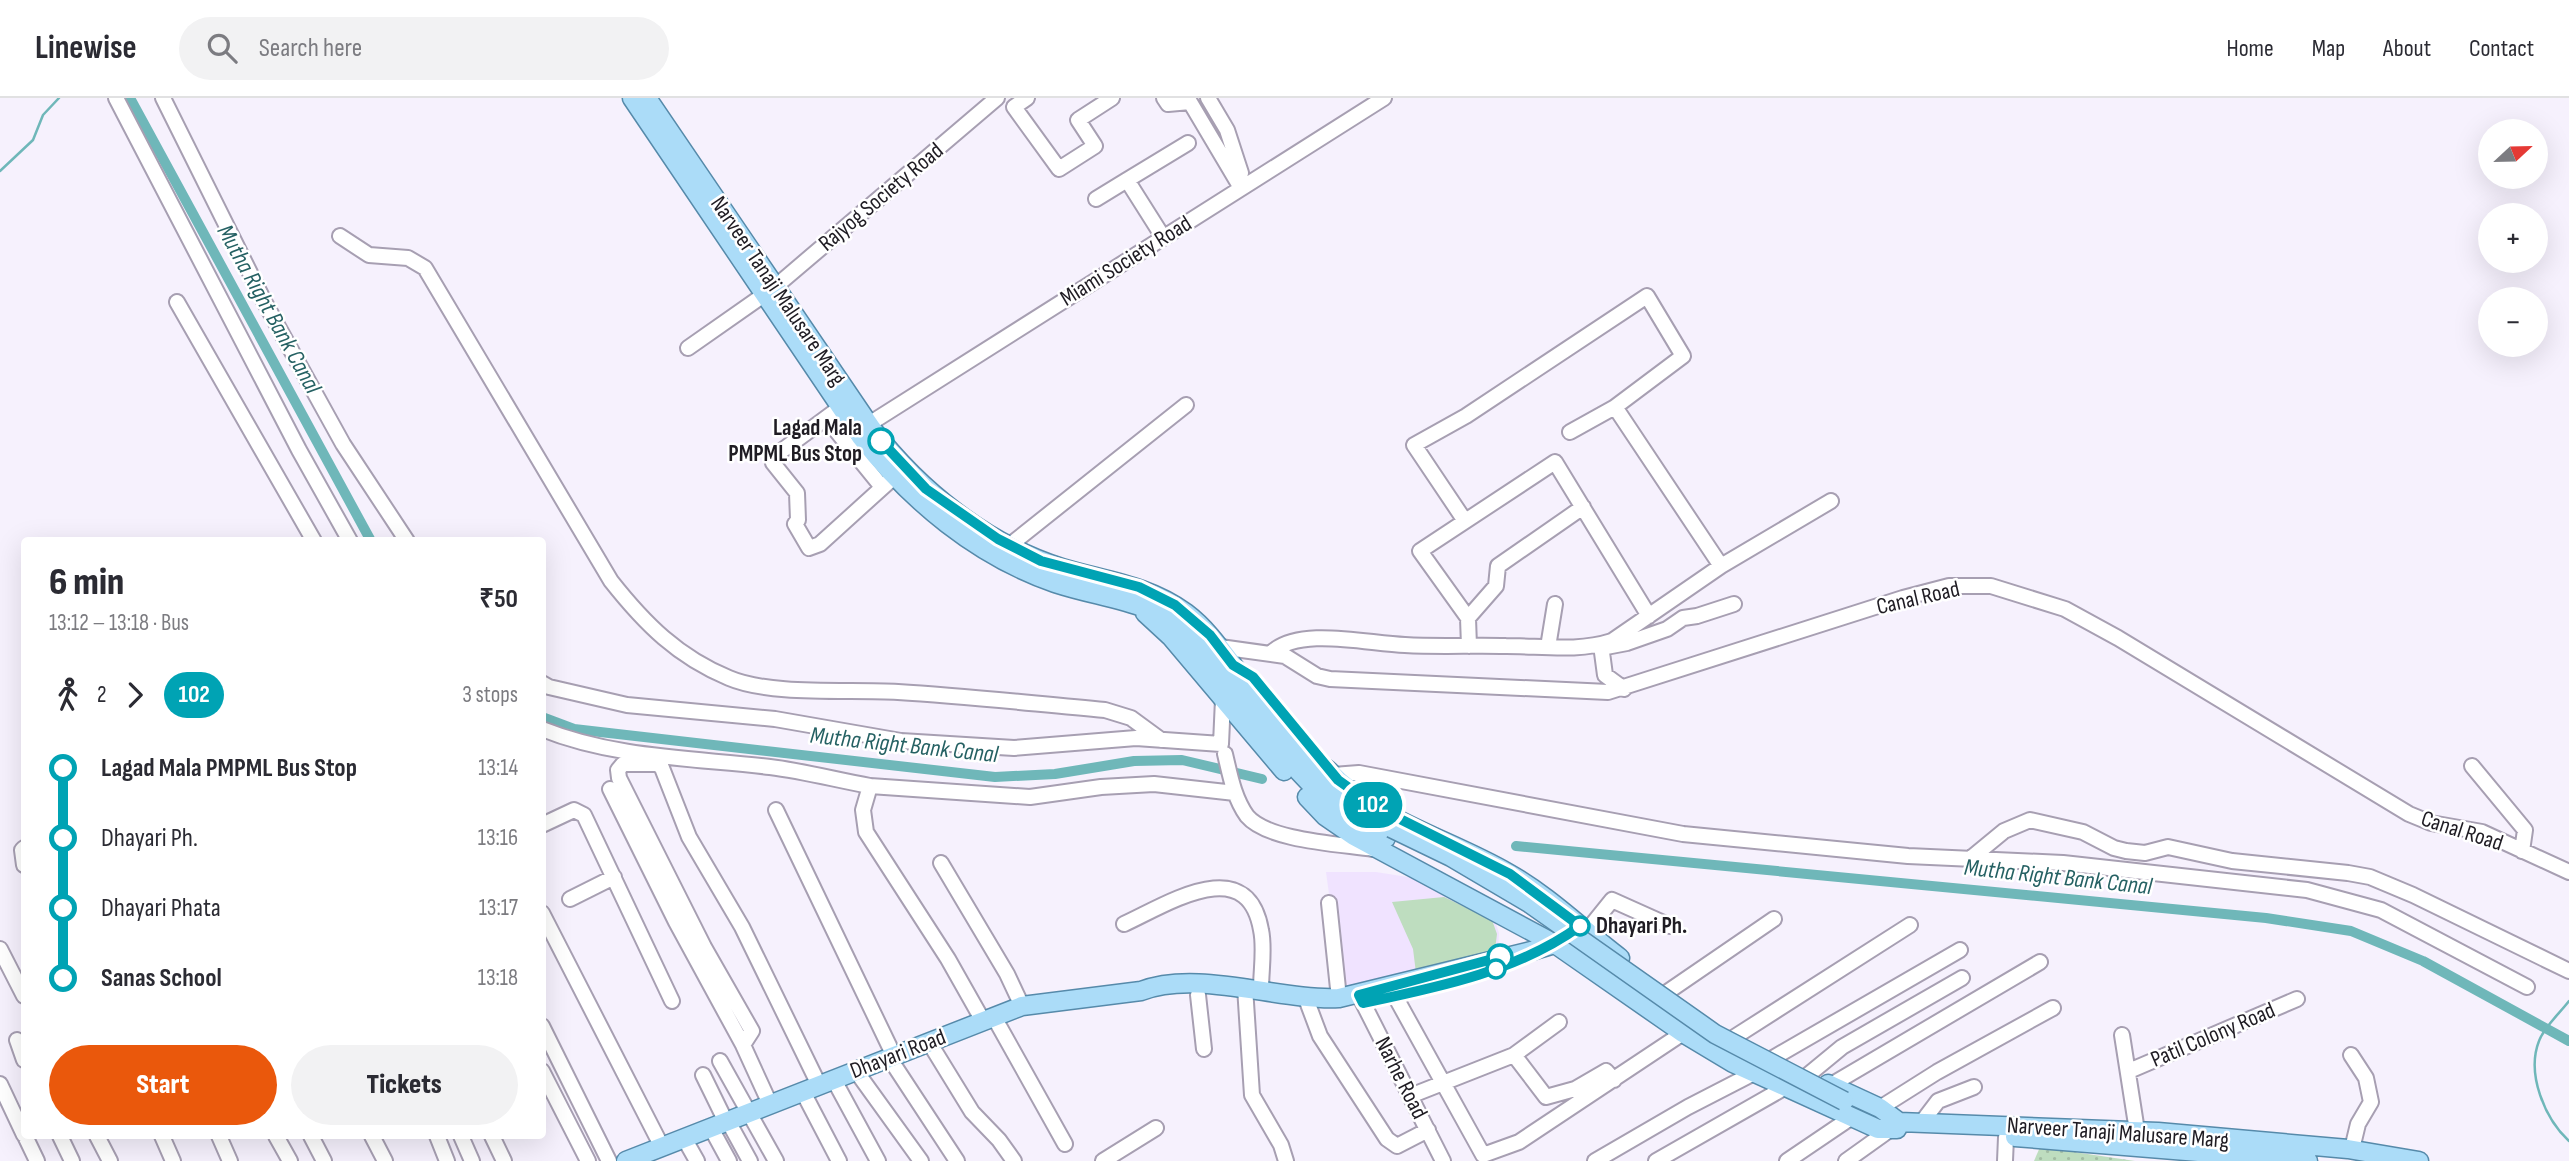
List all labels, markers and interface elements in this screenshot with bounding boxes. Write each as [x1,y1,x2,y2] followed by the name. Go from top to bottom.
[179,17,669,80] search box
[35,28,137,68] text: Linewise
[203,29,241,67] icon: search
[259,33,362,64] text: Search here
[2226,34,2274,63] text: Home
[2312,34,2345,63] text: Map
[2383,34,2431,63] text: About
[2469,34,2534,63] text: Contact
[2478,119,2548,189] north arrow
[2478,119,2548,357] map controls
[813,137,949,257] street label: Rajyog Society Road
[704,191,852,391] street label: Narveer Tanaji Malusare Marg
[2478,203,2548,273] button: +
[1055,210,1197,312] street label: Miami Society Road
[211,219,328,399] water label: Mutha Right Bank Canal
[2478,287,2548,357] button: −
[728,414,862,468] place label: Lagad Mala PMPML Bus Stop
[868,428,894,454] marker: Lagad Mala PMPML Bus Stop
[49,560,124,605] text: 6 min
[1874,575,1962,621] street label: Canal Road
[479,584,518,615] text: ₹50
[49,609,189,637] text: 13:12 – 13:18 · Bus
[49,676,87,714] icon: walk
[116,676,154,714] icon: forward
[178,680,210,709] text: 102
[97,681,106,709] text: 2
[462,681,518,709] text: 3 stops
[809,721,1000,769] water label: Mutha Right Bank Canal
[101,753,357,784] text: Lagad Mala PMPML Bus Stop
[478,754,518,782] text: 13:14
[1333,782,1413,828] line badge: 102
[1357,790,1389,819] text: 102
[2417,805,2507,857] street label: Canal Road
[101,823,198,854] text: Dhayari Ph.
[478,824,518,852] text: 13:16
[1963,853,2154,901] water label: Mutha Right Bank Canal
[101,893,221,924] text: Dhayari Phata
[479,894,518,922] text: 13:17
[1596,912,1687,940] place label: Dhayari Ph.
[1570,916,1590,936] marker: Dhayari Ph.
[1487,944,1513,970] unlabelled marker
[1486,959,1506,979] unlabelled marker
[101,963,222,994] text: Sanas School
[478,964,518,992] text: 13:18
[2147,996,2279,1074] street label: Patil Colony Road
[846,1023,950,1085] street label: Dhayari Road
[1368,1032,1434,1124] street label: Narhe Road
[49,1045,277,1125] button: Start
[291,1045,518,1125] button: Tickets
[2006,1111,2230,1155] street label: Narveer Tanaji Malusare Marg

